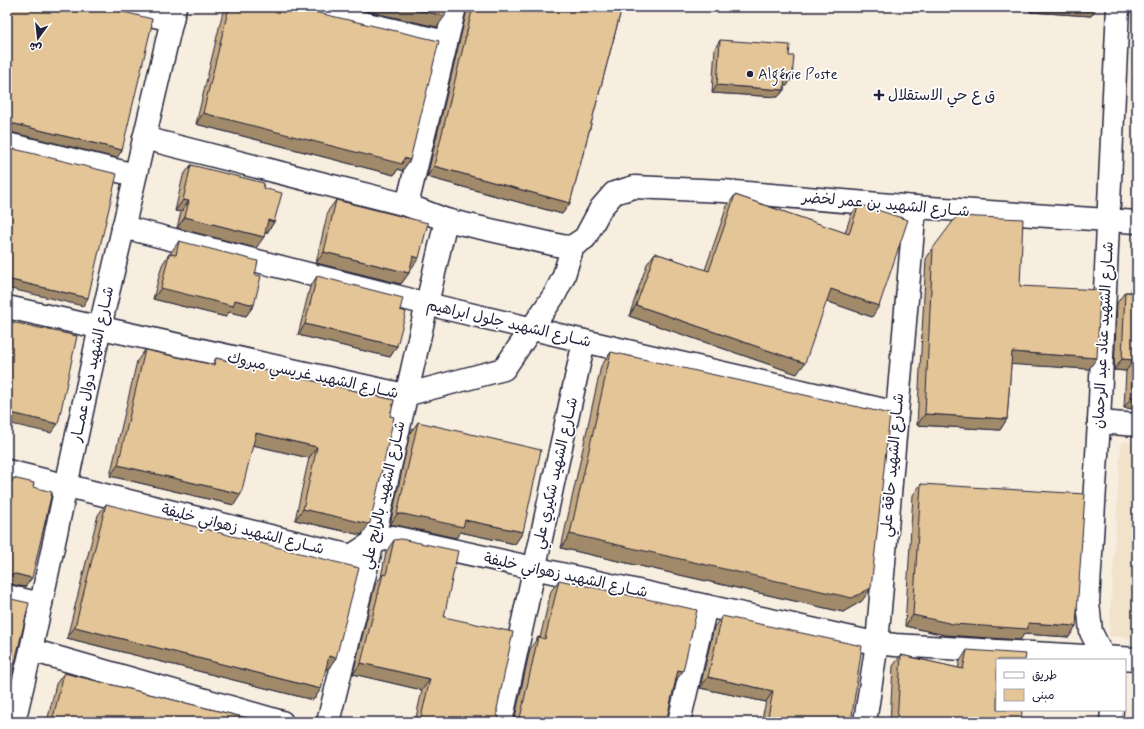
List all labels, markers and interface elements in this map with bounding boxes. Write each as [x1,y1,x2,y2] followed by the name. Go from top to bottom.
[18,18,58,58] north arrow
[28,38,43,55] text: ش
[758,65,838,86] place label: Algérie Poste
[745,69,755,79] marker: Algérie Poste
[888,86,995,108] place label: ق ع حي الاستقلال
[873,89,885,101] marker: ق ع حي الاستقلال
[800,188,971,222] street label: شــارع الشهيد بن عمر لخضر
[1089,241,1119,429] street label: شــارع الشهيد عناد عبد الرحمان
[67,285,119,445] street label: شــارع الشهيد دوال عمـــار
[424,295,593,354] street label: شــارع الشهيد جلول ابراهيم
[225,348,400,406] street label: شــارع الشهيد غريسي مبروك
[877,392,911,538] street label: شــارع الشهيد حاقة علي
[529,395,585,552] street label: شــارع الشهيد شكيري علي
[357,419,413,572] street label: شــارع الشهيد بالرابح علي
[159,500,326,562] street label: شــارع الشهيد زهواني خليفة
[482,549,649,605] street label: شــارع الشهيد زهواني خليفة
[996,659,1126,711] legend
[1032,668,1057,684] text: طريق
[1032,688,1055,704] text: مبنى

